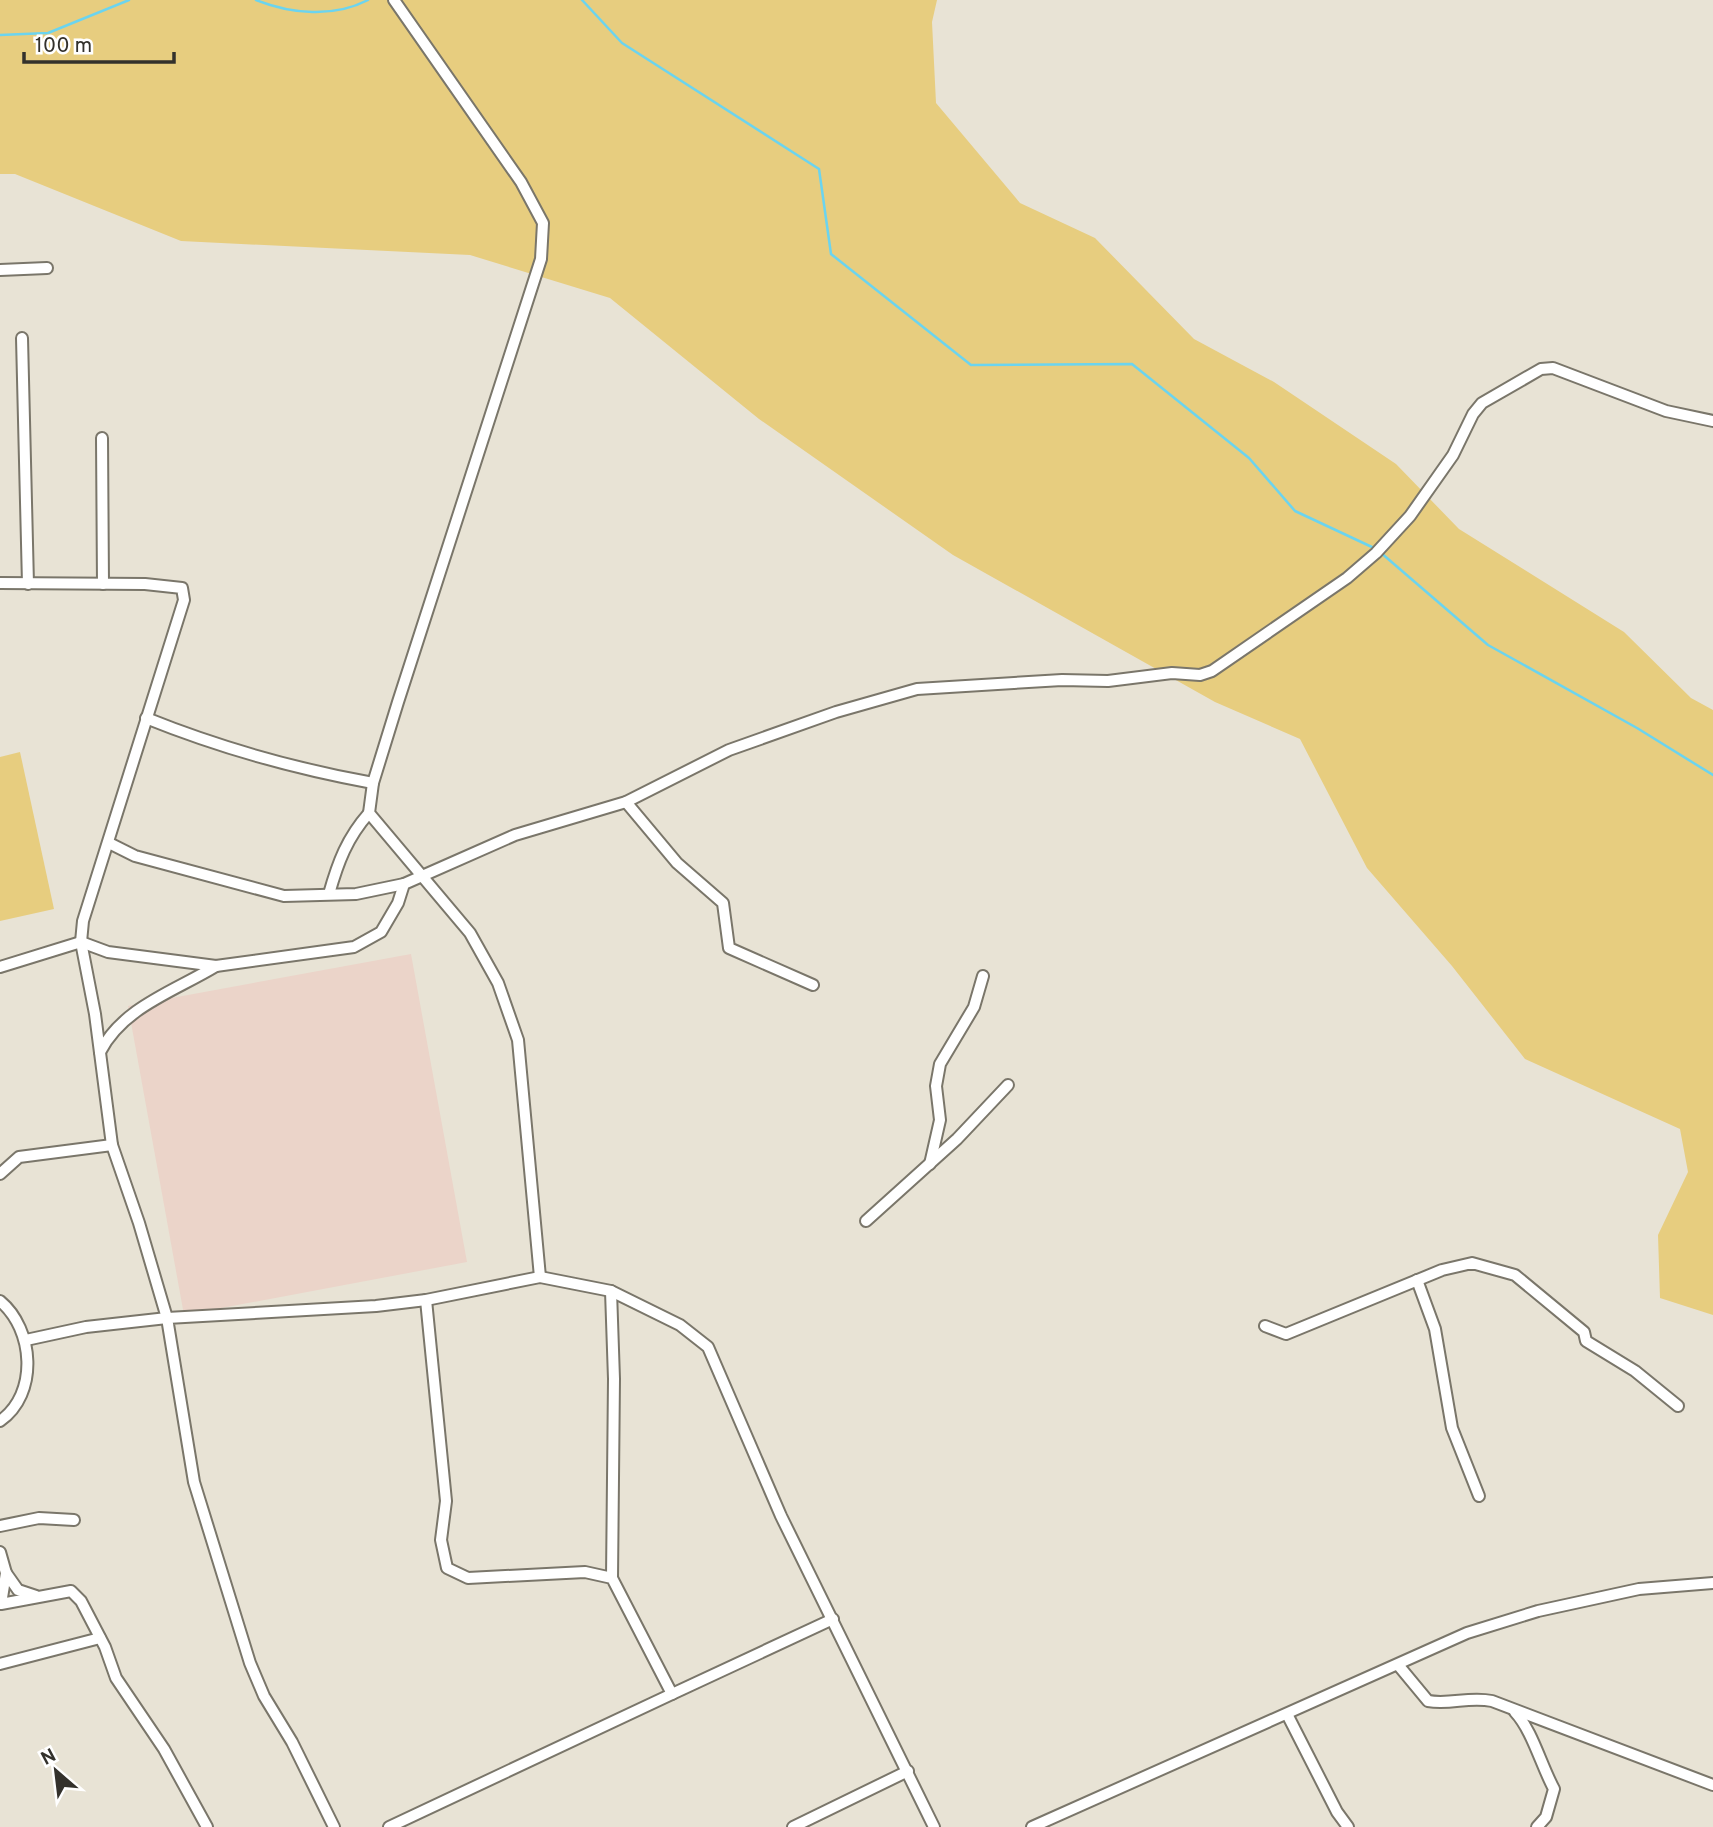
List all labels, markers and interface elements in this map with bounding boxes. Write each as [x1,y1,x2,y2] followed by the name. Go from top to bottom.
[24,21,175,65] scale bar
[35,33,92,60] text: 100 m
[21,1736,91,1806] north arrow
[37,1744,61,1772] text: N

